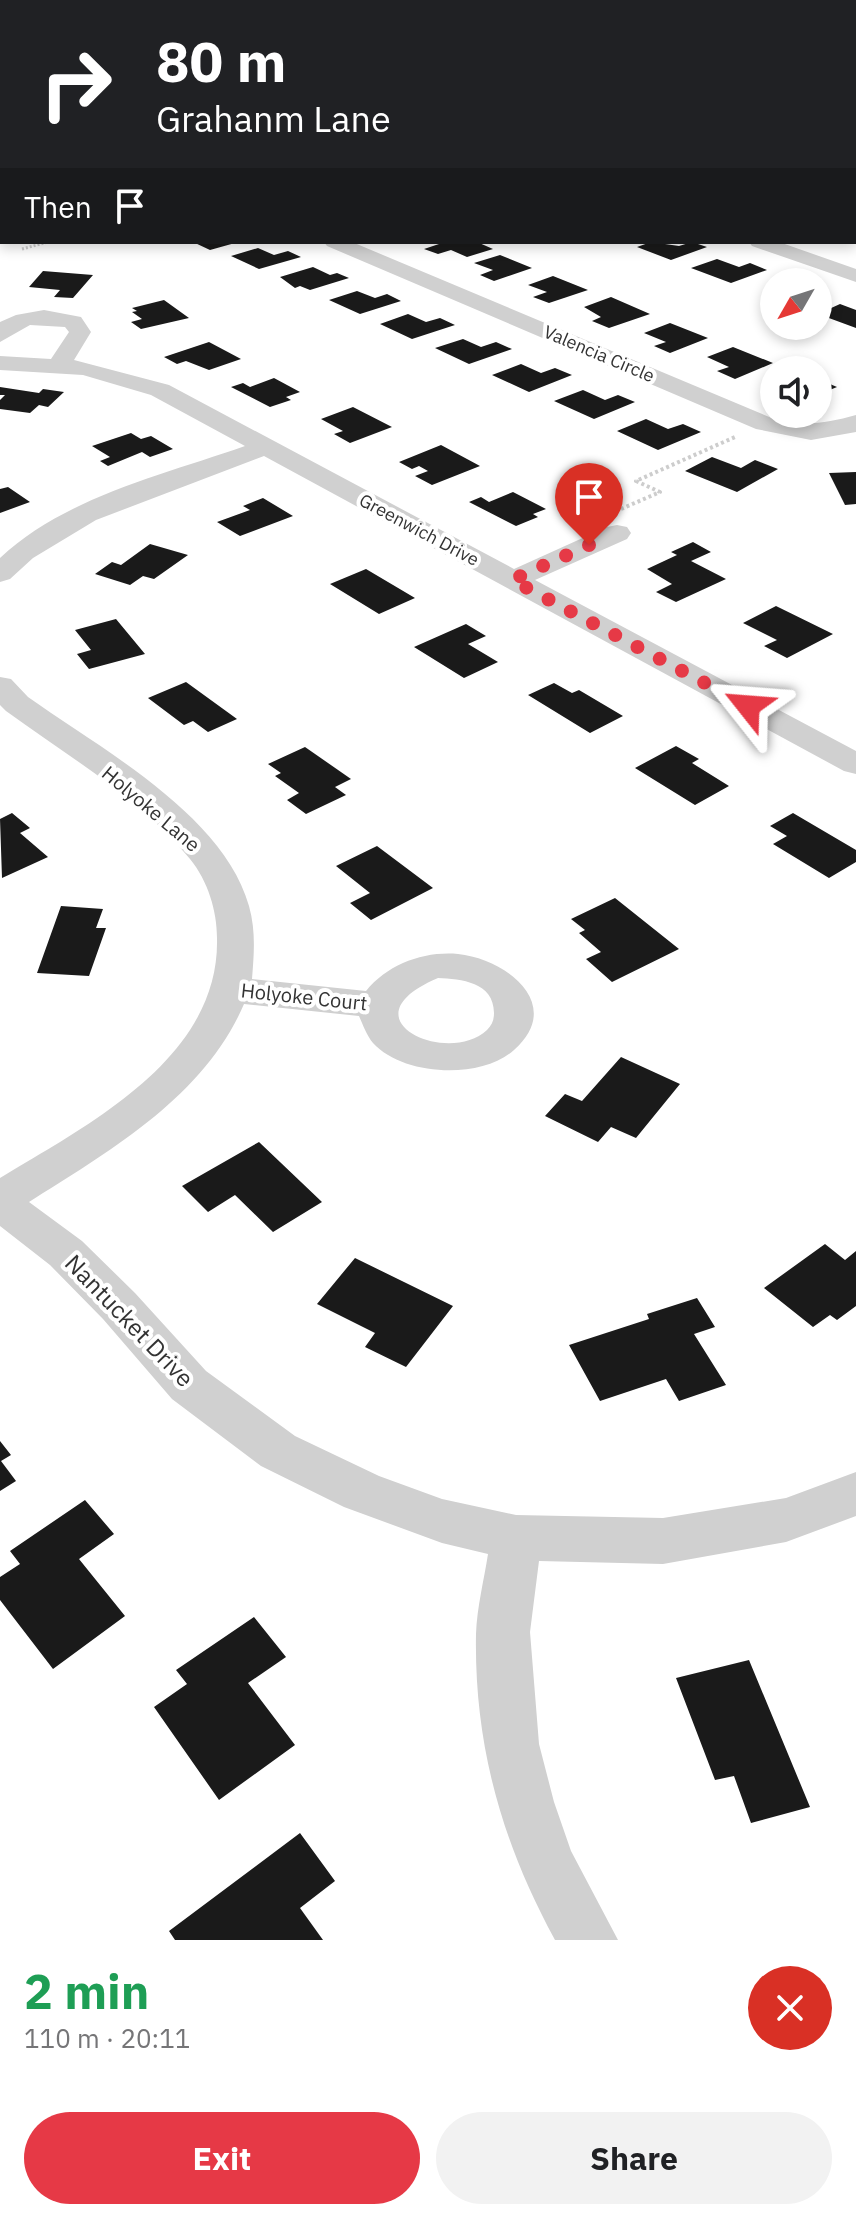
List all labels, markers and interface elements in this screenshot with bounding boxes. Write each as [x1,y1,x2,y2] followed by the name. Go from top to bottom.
[156,25,286,97] text: 80 m
[24,32,128,136] icon: right
[156,95,391,142] text: Grahanm Lane
[108,184,152,228] icon: arrive
[24,187,92,226] text: Then
[760,268,832,340] north arrow
[760,268,832,428] map controls
[540,320,658,387] street label: Valencia Circle
[760,356,832,428] button: sound
[555,463,623,545] pin
[567,475,611,519] icon: arrive
[355,488,483,571] street label: Greenwich Drive
[706,664,790,748] position arrow
[96,760,206,858] street label: Holyoke Lane
[239,976,369,1017] street label: Holyoke Court
[58,1247,201,1394] street label: Nantucket Drive
[24,1960,149,2022] text: 2 min
[748,1966,832,2050] button: close
[24,2021,190,2055] text: 110 m · 20:11
[24,2112,420,2204] button: Exit
[436,2112,832,2204] button: Share

